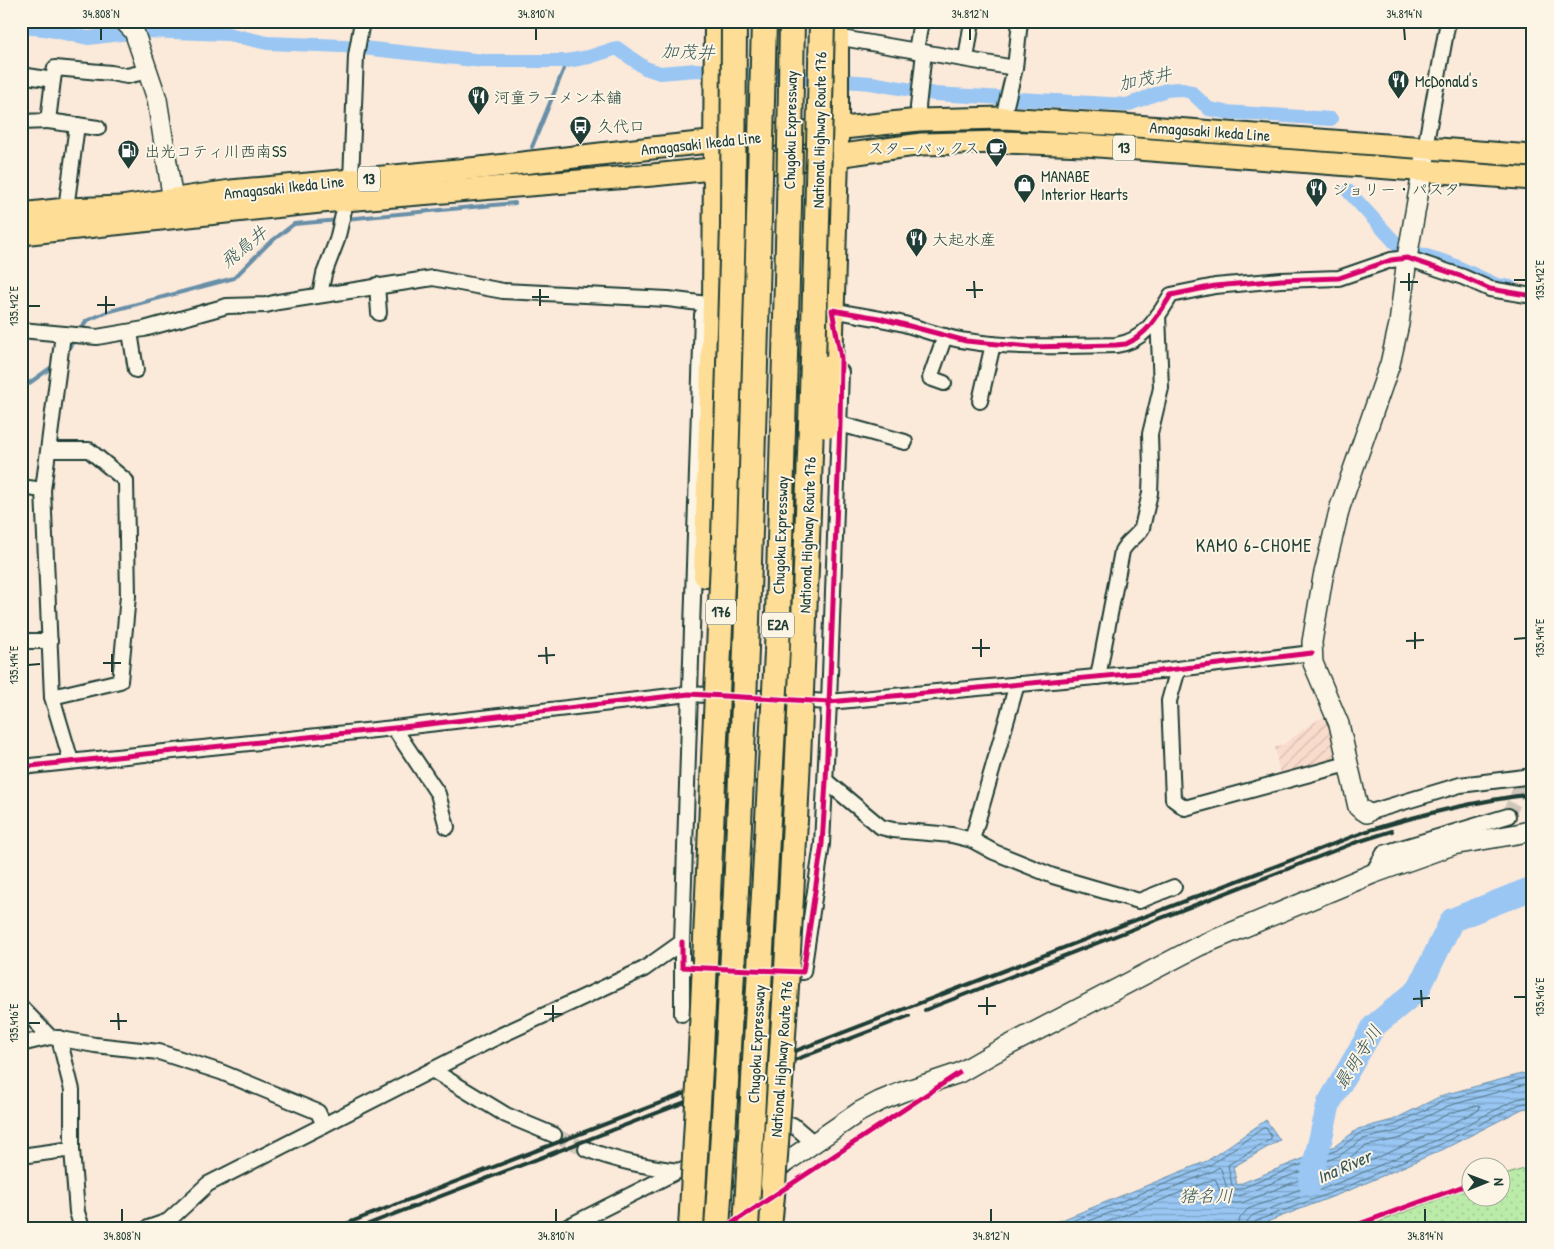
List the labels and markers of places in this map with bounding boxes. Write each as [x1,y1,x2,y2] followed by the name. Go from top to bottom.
[1387,69,1411,100] restaurant icon: McDonald's
[1415,70,1478,92] place label: McDonald's
[466,85,490,116] restaurant icon: 河童ラーメン本舗
[494,86,622,108] place label: 河童ラーメン本舗
[569,114,593,145] bus stop icon: 久代口
[597,115,645,137] place label: 久代口
[984,136,1008,167] cafe icon: スターバックス
[868,137,980,159] place label: スターバックス
[116,139,140,170] fuel station icon: 出光コティ川西南SS
[144,140,287,162] place label: 出光コティ川西南SS
[1041,165,1128,205] place label: MANABE Interior Hearts
[1013,173,1037,204] shop icon: MANABE Interior Hearts
[1304,177,1328,208] restaurant icon: ジョリー・パスタ
[1332,178,1460,200] place label: ジョリー・パスタ
[904,227,928,258] restaurant icon: 大起水産
[932,228,996,250] place label: 大起水産

